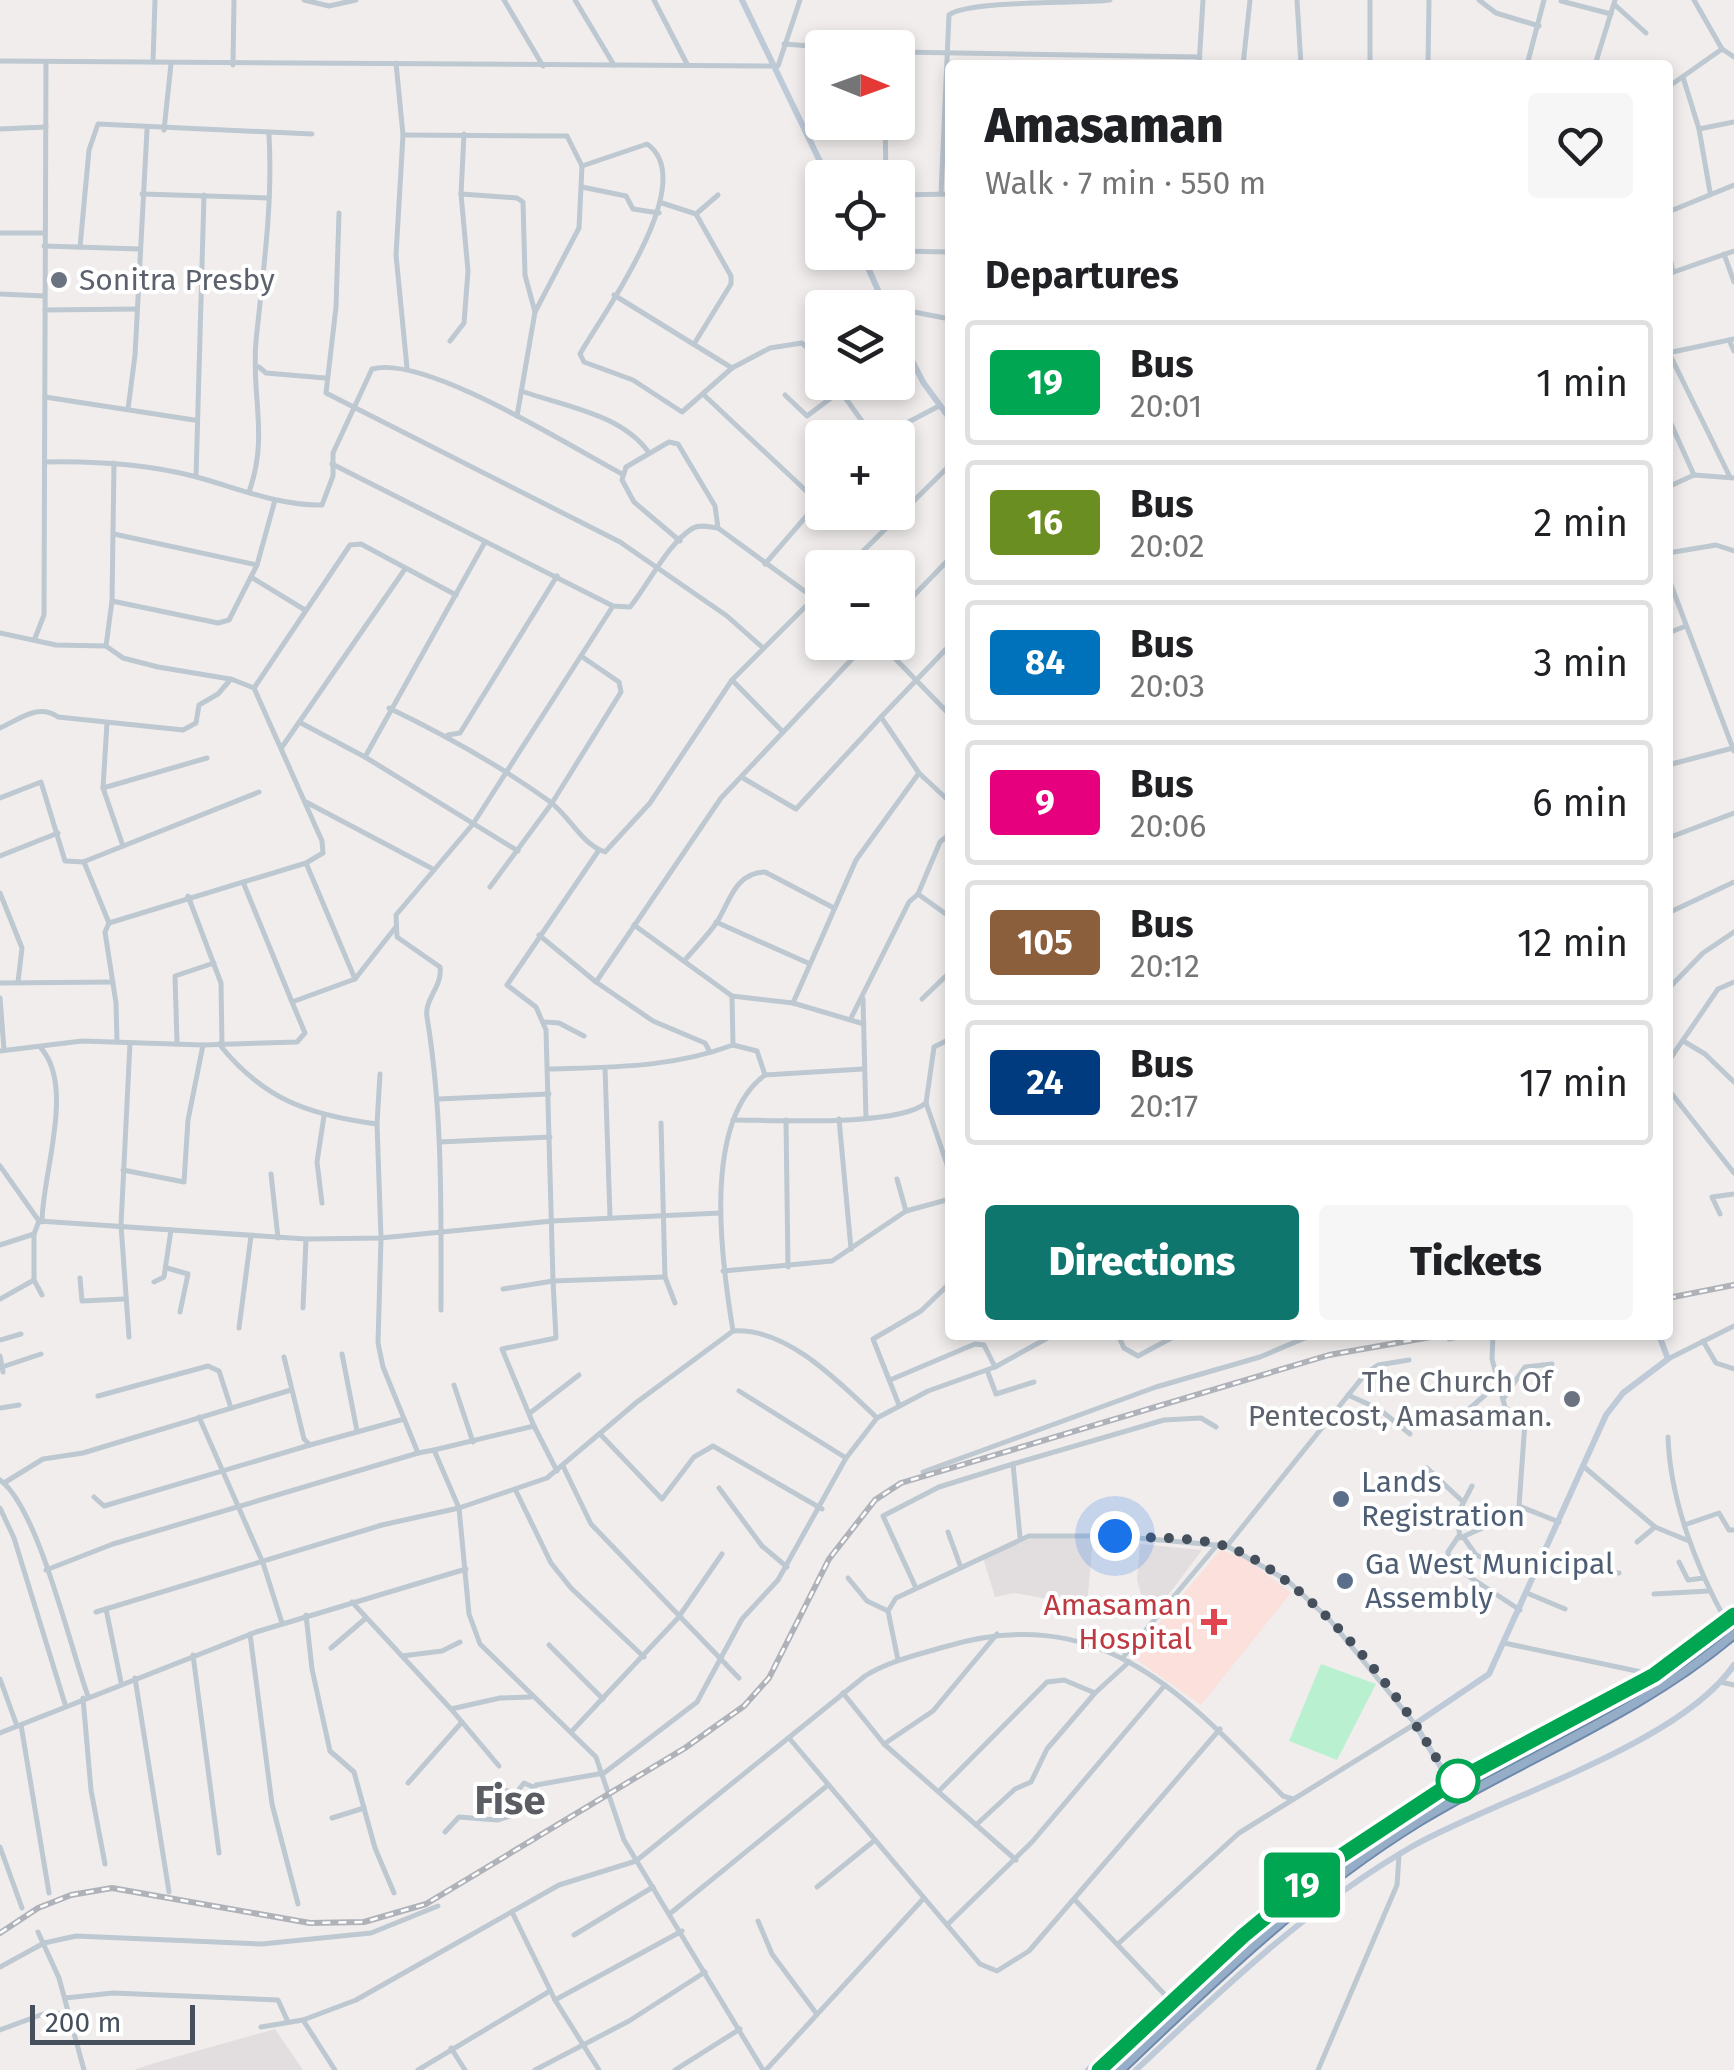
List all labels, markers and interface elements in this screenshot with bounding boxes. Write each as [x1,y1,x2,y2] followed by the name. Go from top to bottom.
[805,30,915,140] north arrow
[805,30,915,660] map controls
[1528,93,1633,198] button: heart
[985,97,1224,155] text: Amasaman
[805,160,915,270] button: locate
[985,164,1266,202] text: Walk · 7 min · 550 m
[985,252,1179,298] text: Departures
[79,262,275,298] place label: Sonitra Presby
[48,269,70,291] marker: Sonitra Presby
[805,290,915,400] button: layers
[1130,341,1194,387] text: Bus
[1536,360,1628,406] text: 1 min
[1027,361,1063,403] text: 19
[1130,387,1202,425] text: 20:01
[805,420,915,530] button: +
[1130,481,1194,527] text: Bus
[1534,500,1628,546] text: 2 min
[1027,501,1063,543] text: 16
[1130,527,1205,565] text: 20:02
[805,550,915,660] button: −
[1130,621,1194,667] text: Bus
[1533,640,1628,686] text: 3 min
[1025,641,1065,683] text: 84
[1130,667,1205,705] text: 20:03
[1130,761,1194,807] text: Bus
[1532,780,1628,826] text: 6 min
[1035,781,1055,823] text: 9
[1130,807,1206,845] text: 20:06
[1130,901,1194,947] text: Bus
[1517,920,1628,966] text: 12 min
[1017,921,1073,963] text: 105
[1130,947,1200,985] text: 20:12
[1130,1041,1194,1087] text: Bus
[1519,1060,1628,1106] text: 17 min
[1027,1061,1063,1103] text: 24
[1130,1087,1198,1125] text: 20:17
[985,1205,1299,1320] button: Directions
[1319,1205,1633,1320] button: Tickets
[1248,1364,1554,1434] place label: The Church Of Pentecost, Amasaman.
[1561,1388,1583,1410] marker: The Church Of Pentecost, Amasaman.
[1361,1464,1525,1534] place label: Lands Registration
[1330,1488,1352,1510] marker: Lands Registration
[1090,1511,1140,1561] your location
[1365,1546,1614,1616] place label: Ga West Municipal Assembly
[1334,1570,1356,1592] marker: Ga West Municipal Assembly
[1043,1587,1192,1657] place label: Amasaman Hospital
[1201,1609,1227,1635] marker: Amasaman Hospital
[1437,1760,1479,1802] unlabelled marker
[475,1777,546,1825] district label: Fise
[1257,1852,1347,1918] line badge: 19
[1284,1864,1320,1906] text: 19
[30,2000,195,2044] scale bar
[45,2006,122,2039] text: 200 m

